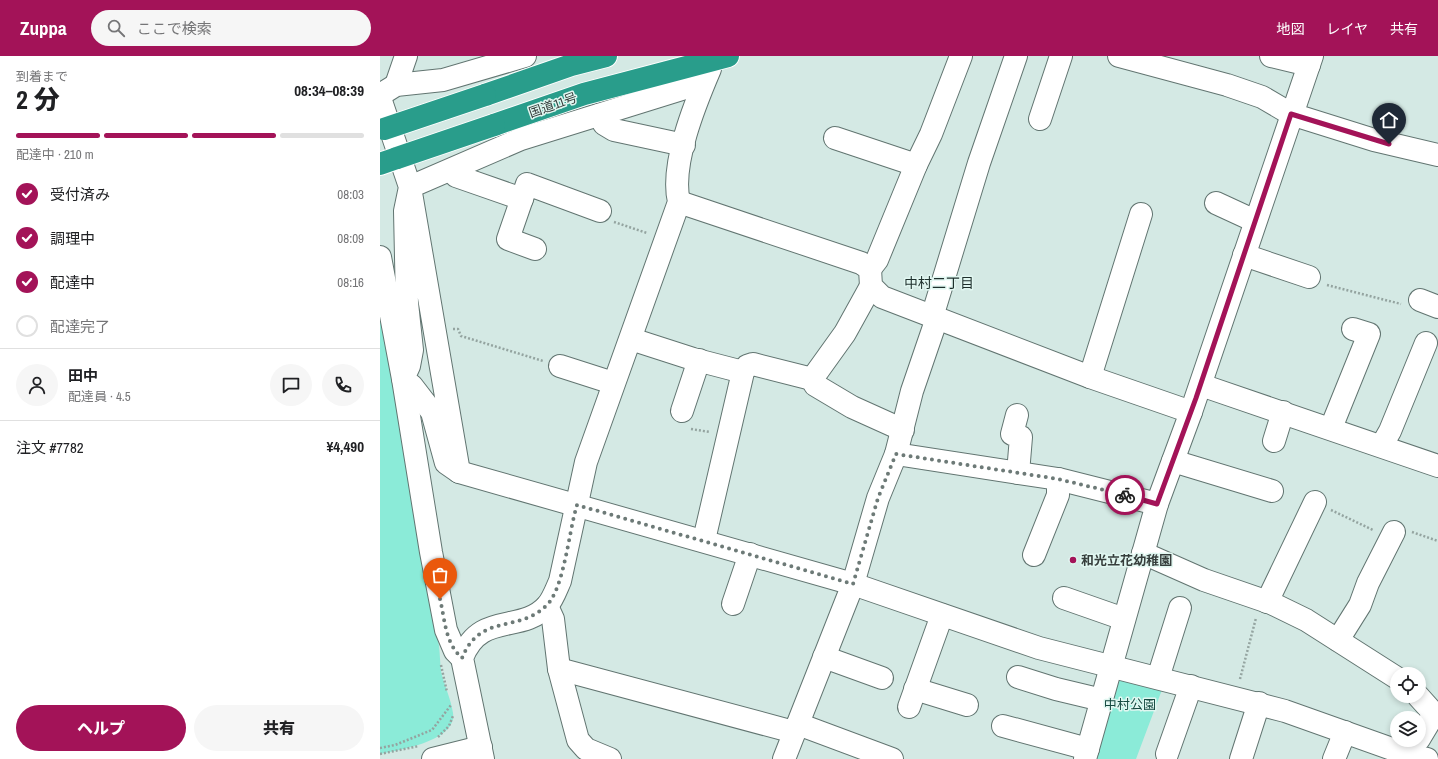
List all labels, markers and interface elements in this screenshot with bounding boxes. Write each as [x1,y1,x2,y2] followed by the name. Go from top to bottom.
[91,10,371,46] search box
[20,15,67,41] text: Zuppa
[105,17,127,39] icon: search
[137,18,212,39] text: ここで検索
[1276,20,1304,38] text: 地図
[1326,20,1368,38] text: レイヤ
[1390,20,1418,38] text: 共有
[16,68,68,85] text: 到着まで
[294,80,364,101] text: 08:34–08:39
[16,82,60,117] text: 2 分
[527,89,579,121] street label: 国道11号
[1372,103,1406,144] pin
[1378,109,1400,131] icon: home
[16,146,94,163] text: 配達中 · 210 m
[16,183,38,205] icon: check
[50,184,110,205] text: 受付済み
[337,186,364,203] text: 08:03
[16,227,38,249] icon: check
[50,228,95,249] text: 調理中
[337,230,364,247] text: 08:09
[16,271,38,293] icon: check
[50,272,95,293] text: 配達中
[337,274,364,291] text: 08:16
[904,274,974,292] district label: 中村二丁目
[50,316,110,337] text: 配達完了
[16,364,58,406] button: person
[270,364,312,406] button: chat
[322,364,364,406] button: phone
[68,365,98,386] text: 田中
[68,388,131,405] text: 配達員 · 4.5
[326,436,364,457] text: ¥4,490
[16,437,84,458] text: 注文 #7782
[1105,475,1145,515] courier
[1114,484,1136,506] icon: bike
[1081,552,1172,569] place label: 和光立花幼稚園
[1068,555,1078,565] marker: 和光立花幼稚園
[423,558,457,599] pin
[429,564,451,586] icon: bag
[1390,667,1426,747] map controls
[1390,667,1426,703] button: locate
[1104,696,1156,713] park label: 中村公園
[16,705,186,751] button: ヘルプ
[194,705,364,751] button: 共有
[1390,711,1426,747] button: layers

